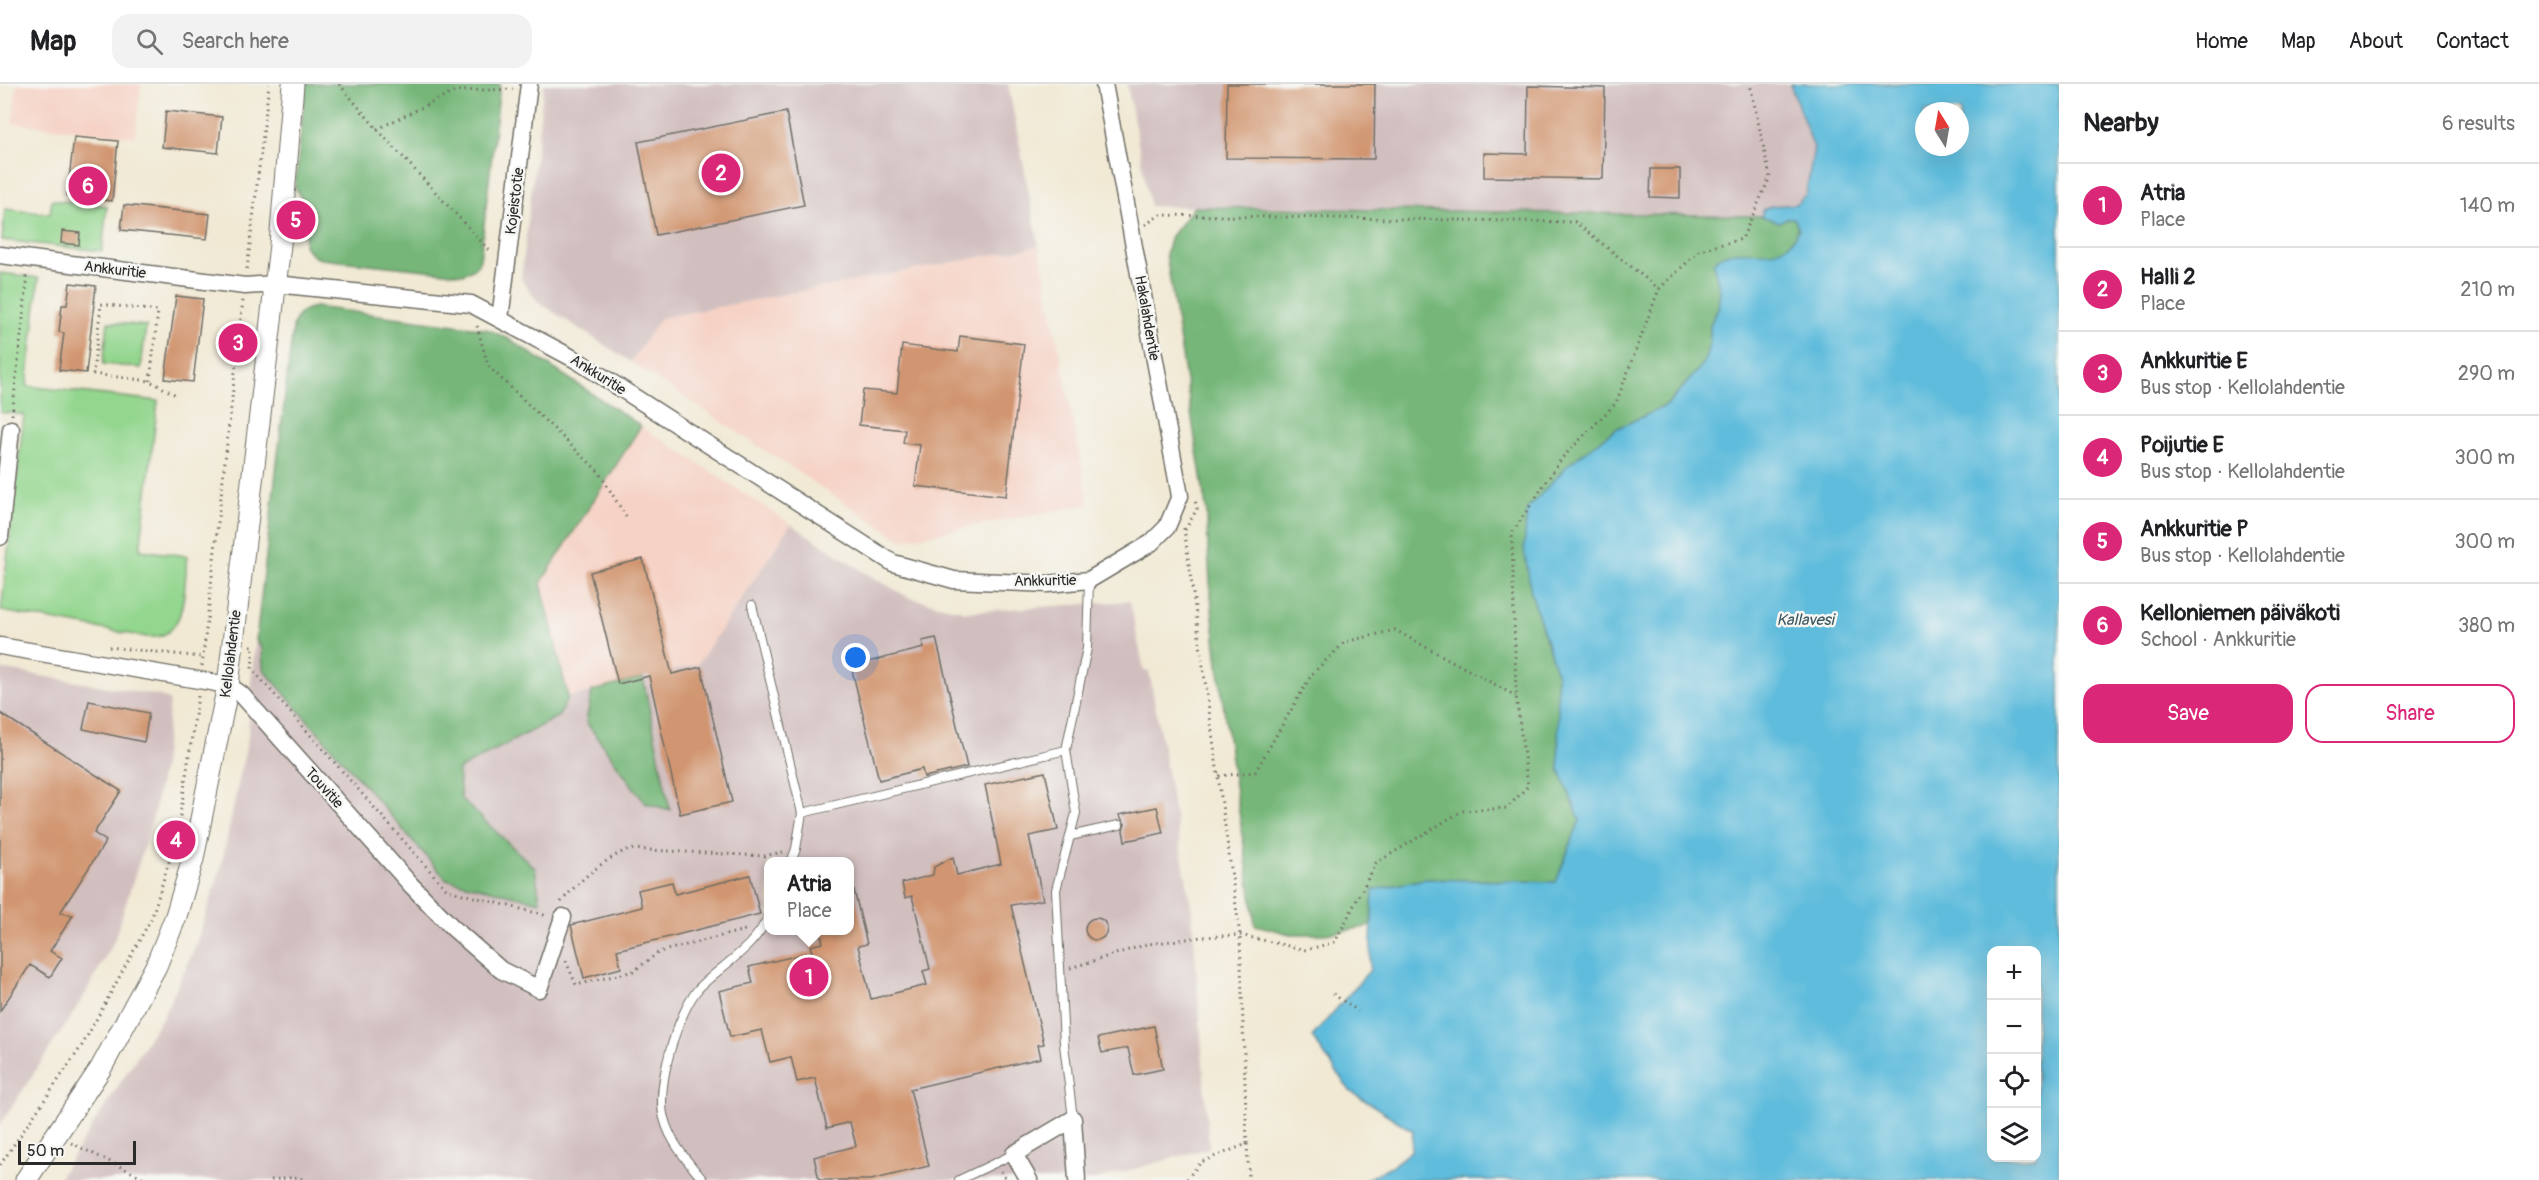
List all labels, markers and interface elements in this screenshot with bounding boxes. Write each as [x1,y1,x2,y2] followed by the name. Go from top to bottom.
[112,14,532,68] search box
[30,24,76,59] text: Map
[133,25,166,58] icon: search
[181,27,289,55] text: Search here
[2195,28,2248,55] text: Home
[2281,28,2316,55] text: Map
[2349,28,2403,55] text: About
[2436,28,2509,55] text: Contact
[1915,102,1969,156] north arrow
[2083,107,2159,139] text: Nearby
[2442,111,2515,136] text: 6 results
[702,150,740,196] pin: 2
[68,164,107,208] pin: 6
[501,166,529,236] street label: Kojeistotie
[2140,179,2185,207] text: Atria
[2099,193,2106,218] text: 1
[2460,193,2515,218] text: 140 m
[276,198,316,242] pin: 5
[2140,207,2185,232] text: Place
[83,257,148,283] street label: Ankkuritie
[2140,263,2196,291] text: Halli 2
[1130,274,1164,363] street label: Hakalahdentie
[2097,277,2108,302] text: 2
[2460,277,2515,302] text: 210 m
[2140,291,2185,316] text: Place
[218,320,258,366] pin: 3
[2140,347,2248,375] text: Ankkuritie E
[566,350,630,400] street label: Ankkuritie
[2097,361,2108,386] text: 3
[2458,361,2515,386] text: 290 m
[2140,375,2345,400] text: Bus stop · Kellolahdentie
[2140,431,2224,459] text: Poijutie E
[2097,445,2108,470] text: 4
[2454,445,2515,470] text: 300 m
[2140,459,2345,484] text: Bus stop · Kellolahdentie
[2140,515,2248,543] text: Ankkuritie P
[2097,529,2108,554] text: 5
[2454,529,2515,554] text: 300 m
[2140,543,2345,568] text: Bus stop · Kellolahdentie
[1014,571,1077,591] street label: Ankkuritie
[2140,599,2340,627] text: Kelloniemen päiväkoti
[216,608,246,699] street label: Kellolahdentie
[1776,610,1836,630] water label: Kallavesi
[2097,613,2108,638] text: 6
[2458,613,2515,638] text: 380 m
[2140,627,2296,652] text: School · Ankkuritie
[841,643,870,672] your location
[2083,684,2293,743] button: Save
[2305,684,2515,743] button: Share
[301,764,348,813] street label: Touvitie
[156,818,195,862] pin: 4
[764,857,854,935] popup
[786,870,832,898] text: Atria
[786,898,832,923] text: Place
[1987,946,2041,1162] map controls
[1987,946,2041,1000] button: +
[790,954,828,1000] pin: 1
[1987,1000,2041,1054] button: −
[1987,1054,2041,1108] button: locate
[1987,1108,2041,1162] button: layers
[18,1138,136,1166] scale bar
[27,1141,64,1161] text: 50 m

